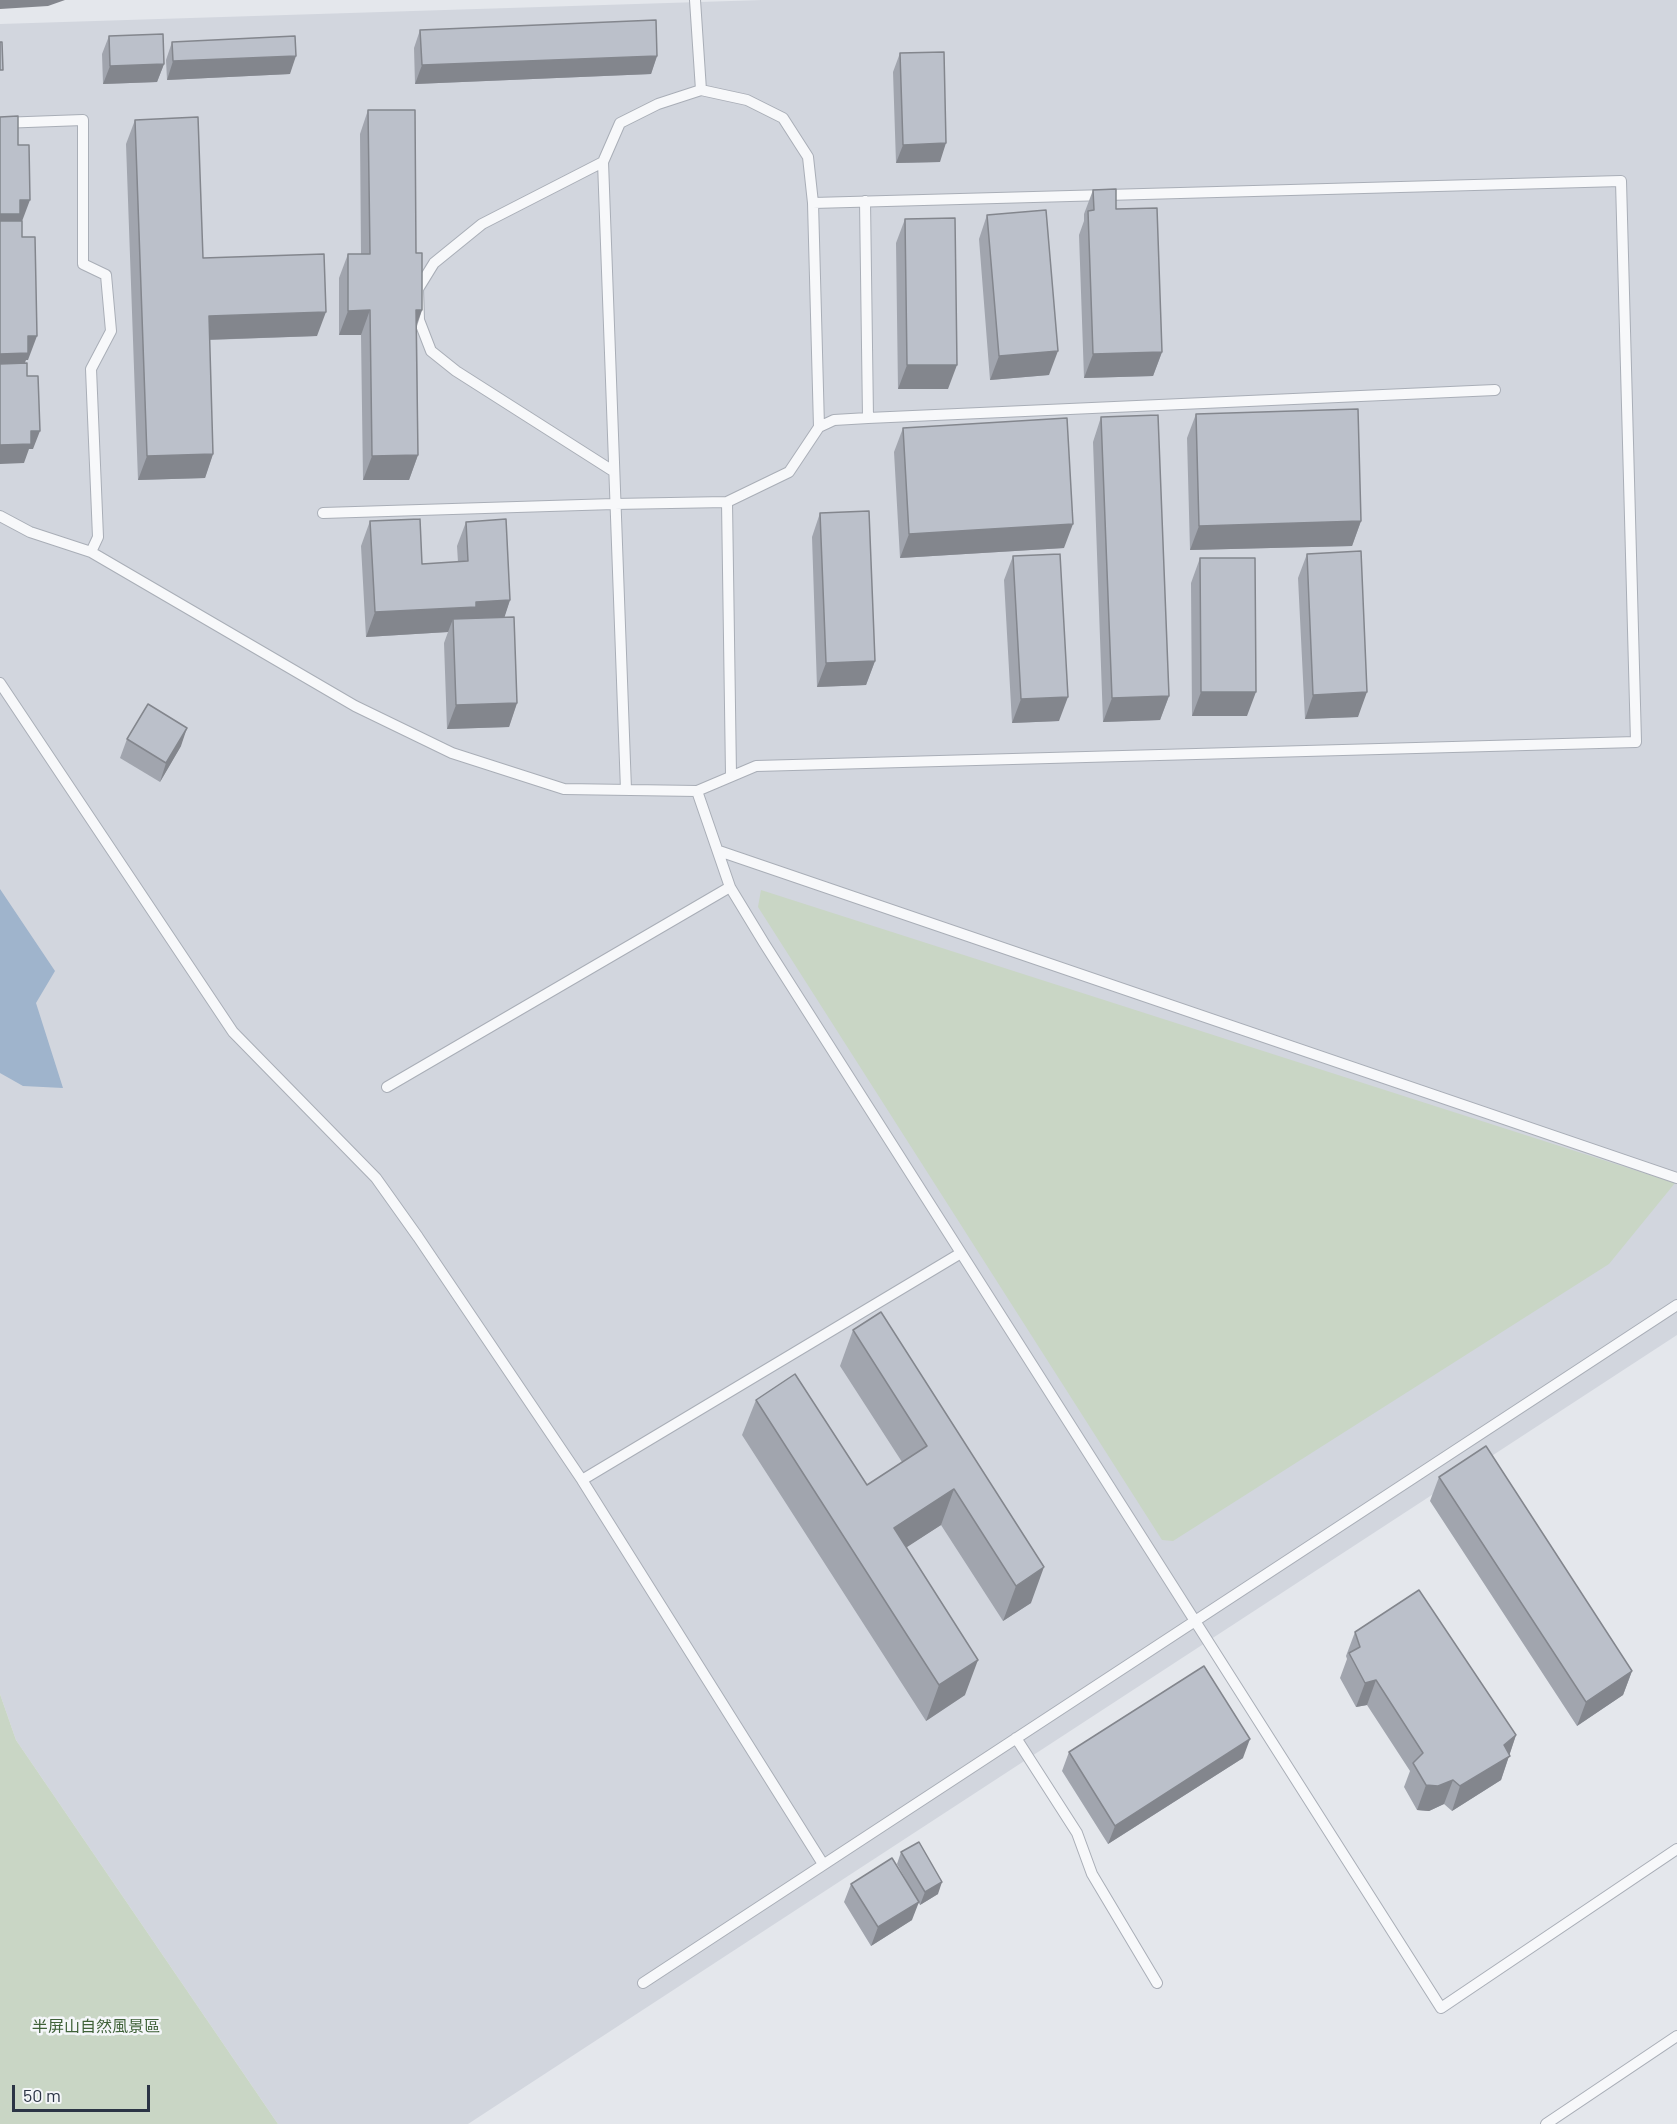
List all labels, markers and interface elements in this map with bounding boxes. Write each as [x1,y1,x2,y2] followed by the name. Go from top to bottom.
[32,2017,160,2037] park label: 半屏山自然風景區
[15,2073,153,2111] scale bar
[23,2084,61,2106] text: 50 m

